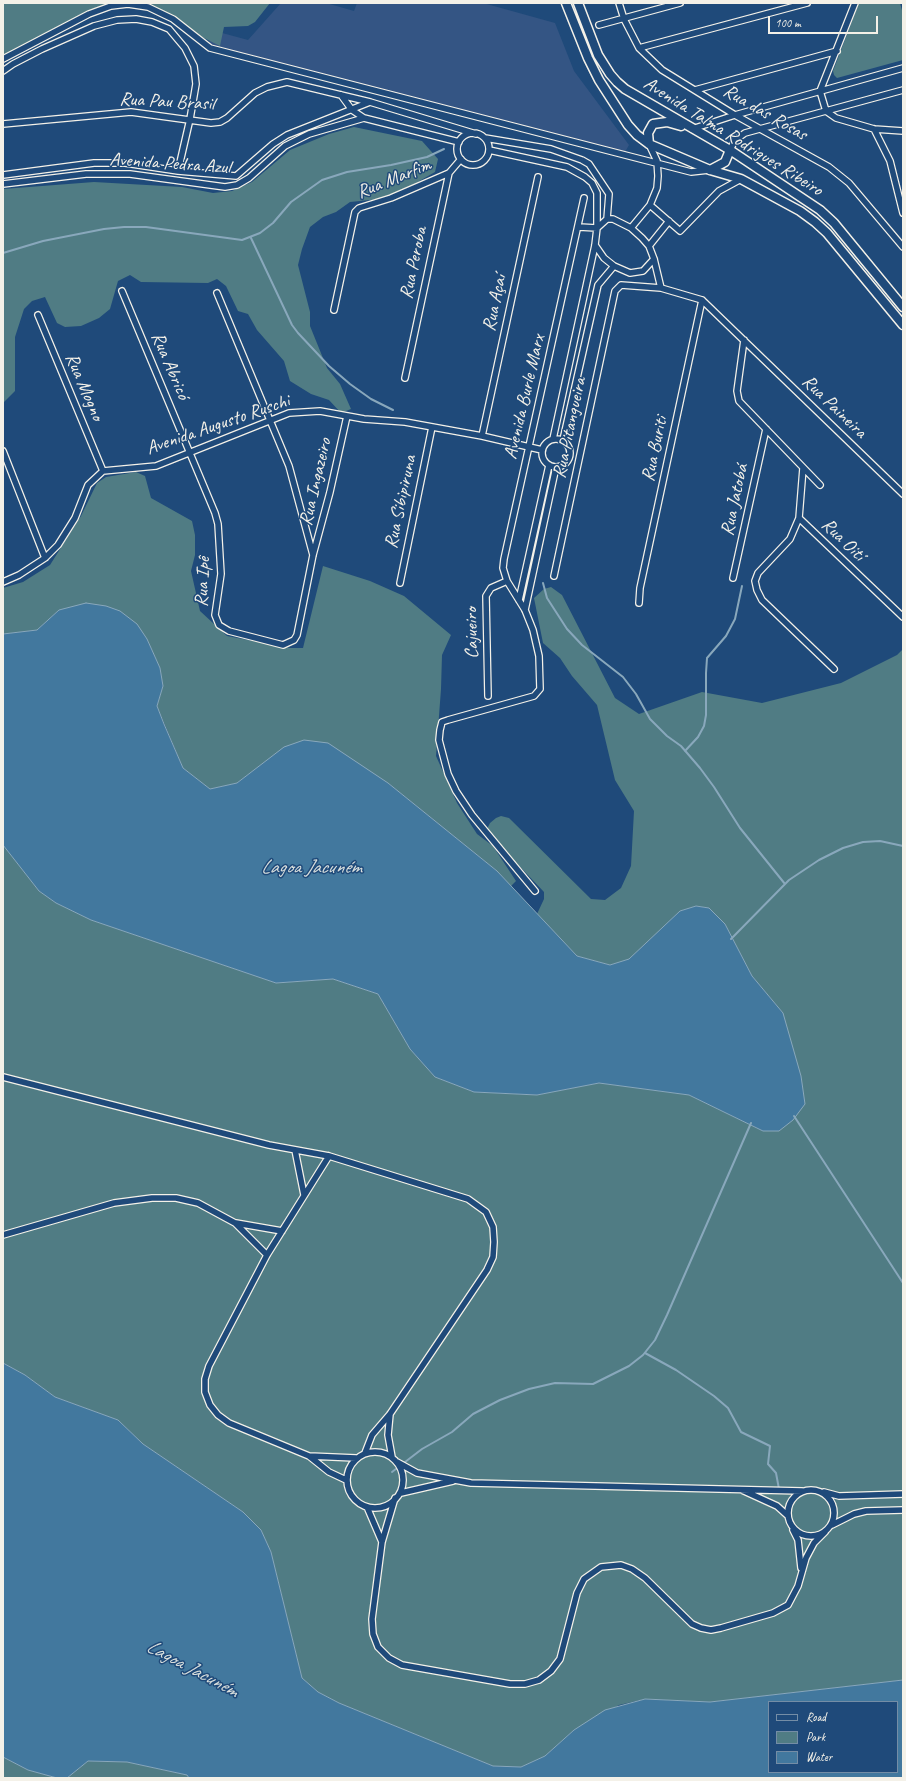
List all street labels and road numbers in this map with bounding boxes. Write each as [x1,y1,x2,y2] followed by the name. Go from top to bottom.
[639,72,827,202] street label: Avenida Talma Rodrigues Ribeiro
[719,80,811,146] street label: Rua das Rosas
[119,88,215,116] street label: Rua Pau Brasil
[109,148,231,180] street label: Avenida Pedra Azul
[354,154,434,204] street label: Rua Marfim
[395,225,433,301] street label: Rua Peroba
[478,273,512,333] street label: Rua Açaí
[146,329,194,403] street label: Rua Abricó
[500,333,550,461] street label: Avenida Burle Marx
[60,350,108,424] street label: Rua Mogno
[797,370,871,444] street label: Rua Paineira
[548,376,592,480] street label: Rua Pitangueira
[143,390,293,460] street label: Avenida Augusto Ruschi
[637,414,673,484] street label: Rua Buriti
[295,436,337,528] street label: Rua Ingazeiro
[380,453,422,551] street label: Rua Sibipiruna
[716,462,754,538] street label: Rua Jatobá
[816,514,870,566] street label: Rua Oití
[190,556,216,608] street label: Rua Ipê
[460,607,484,659] street label: Cajueiro

